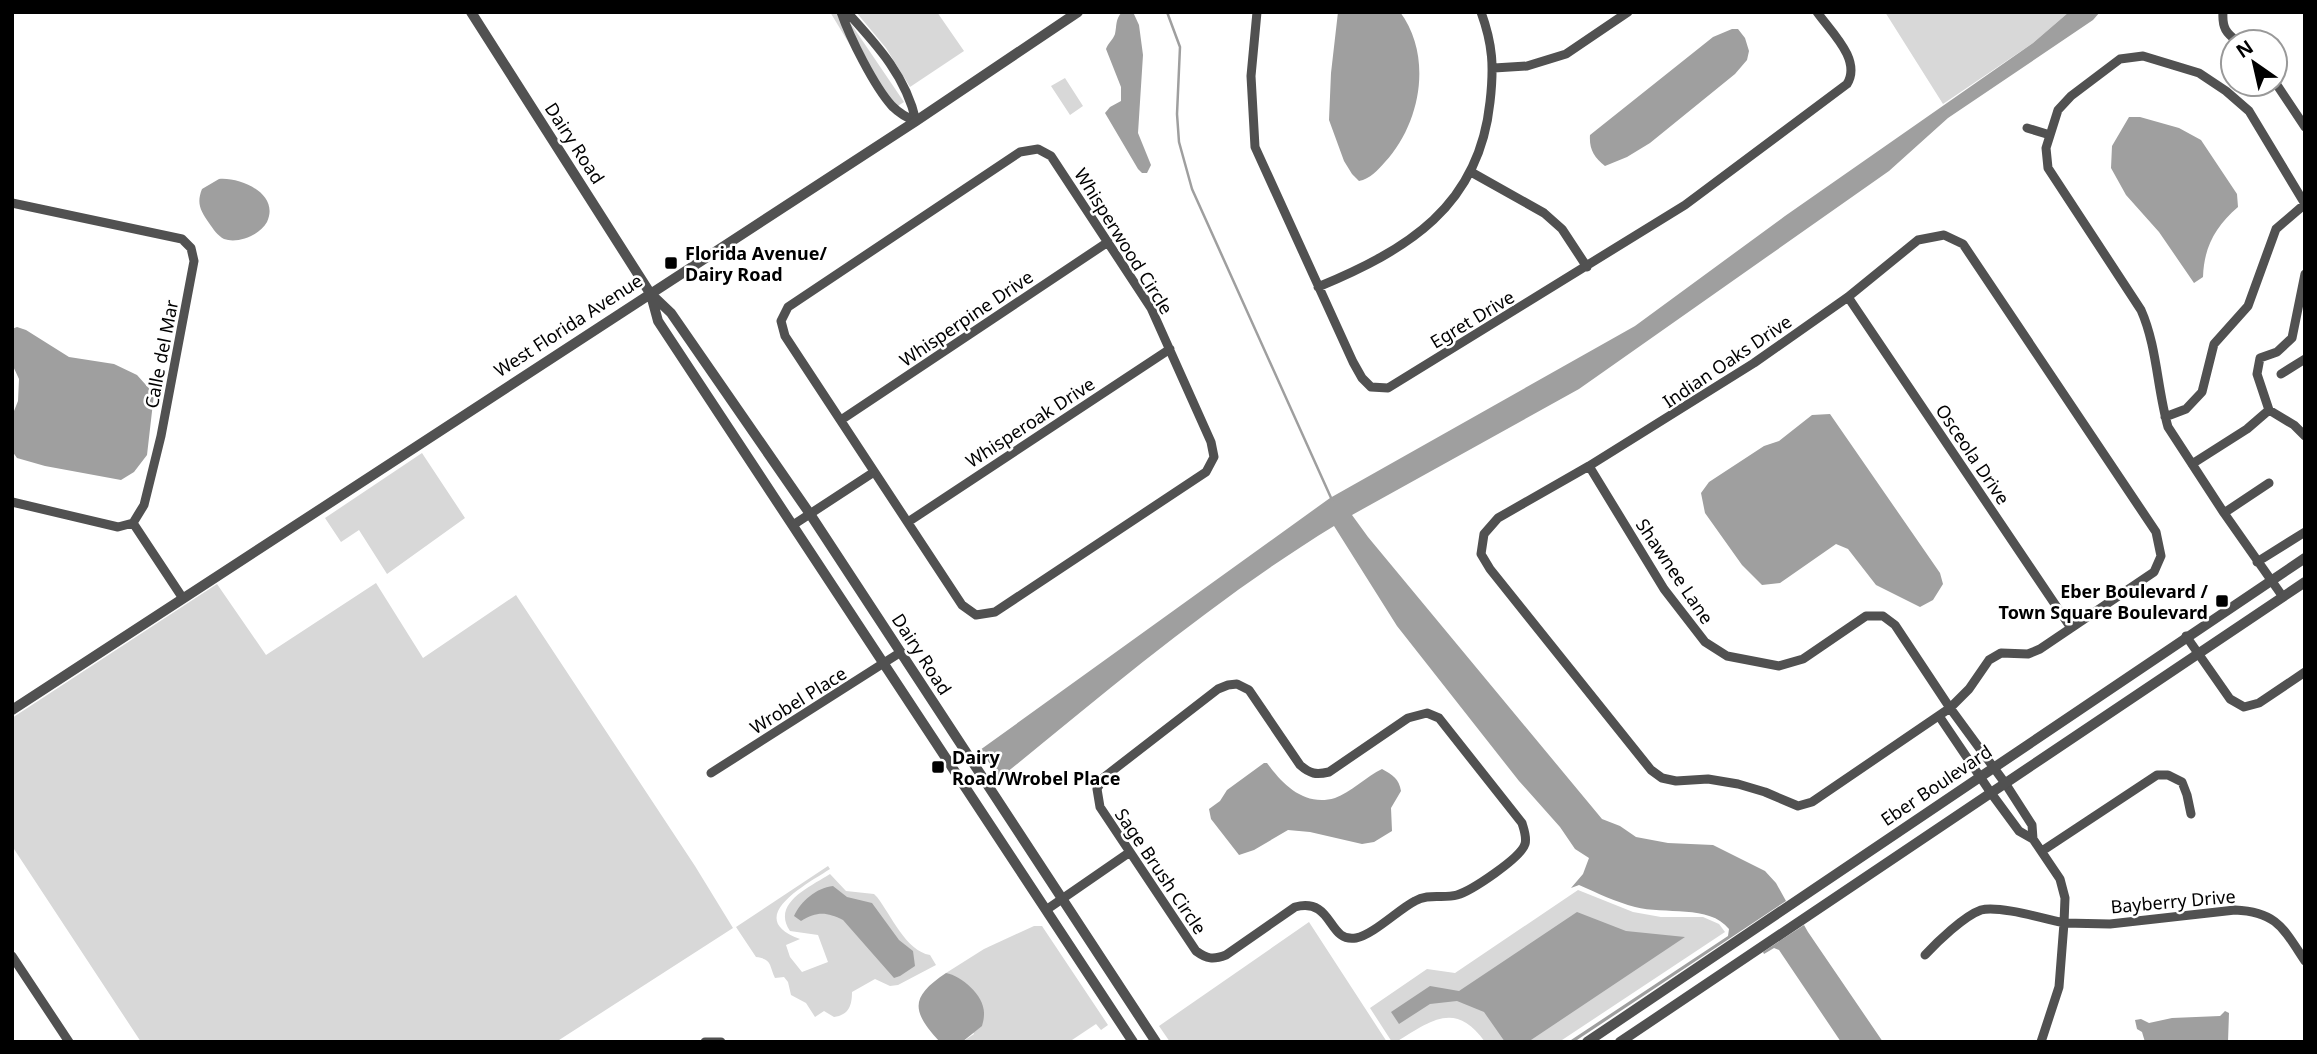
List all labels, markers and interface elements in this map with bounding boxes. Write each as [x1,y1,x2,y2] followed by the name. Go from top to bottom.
[2219,28,2289,98] north arrow
[2231,34,2258,64] text: N
[540,98,610,188] street label: Dairy Road
[1069,163,1179,319] street label: Whisperwood Circle
[685,241,827,286] place label: Florida Avenue/ Dairy Road
[663,255,679,271] marker: Florida Avenue/ Dairy Road
[895,264,1037,372] street label: Whisperpine Drive
[489,268,647,382] street label: West Florida Avenue
[1426,285,1518,353] street label: Egret Drive
[139,297,183,410] street label: Calle del Mar
[1658,309,1796,413] street label: Indian Oaks Drive
[961,371,1099,473] street label: Whisperoak Drive
[1931,399,2015,509] street label: Osceola Drive
[1631,514,1719,628] street label: Shawnee Lane
[1999,579,2209,624] place label: Eber Boulevard / Town Square Boulevard
[2214,593,2230,609] marker: Eber Boulevard / Town Square Boulevard
[887,609,957,699] street label: Dairy Road
[745,661,851,739] street label: Wrobel Place
[1876,739,1996,831] street label: Eber Boulevard
[952,745,1120,790] place label: Dairy Road/Wrobel Place
[930,759,946,775] marker: Dairy Road/Wrobel Place
[1110,803,1212,939] street label: Sage Brush Circle
[2109,884,2237,918] street label: Bayberry Drive

